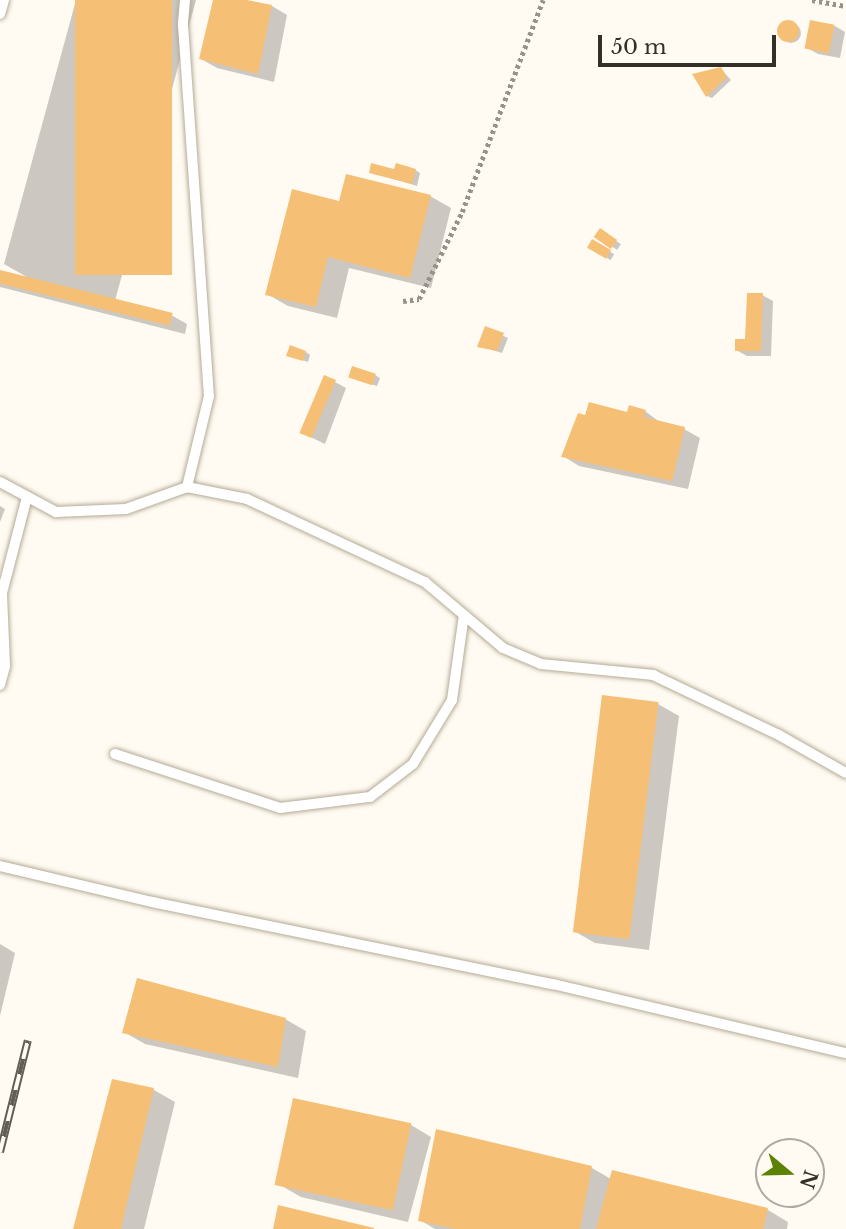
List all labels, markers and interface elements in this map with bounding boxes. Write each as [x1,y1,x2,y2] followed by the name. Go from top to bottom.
[601,21,780,65] scale bar
[611,34,666,60] text: 50 m
[755,1138,825,1208] north arrow
[795,1167,822,1192] text: N

